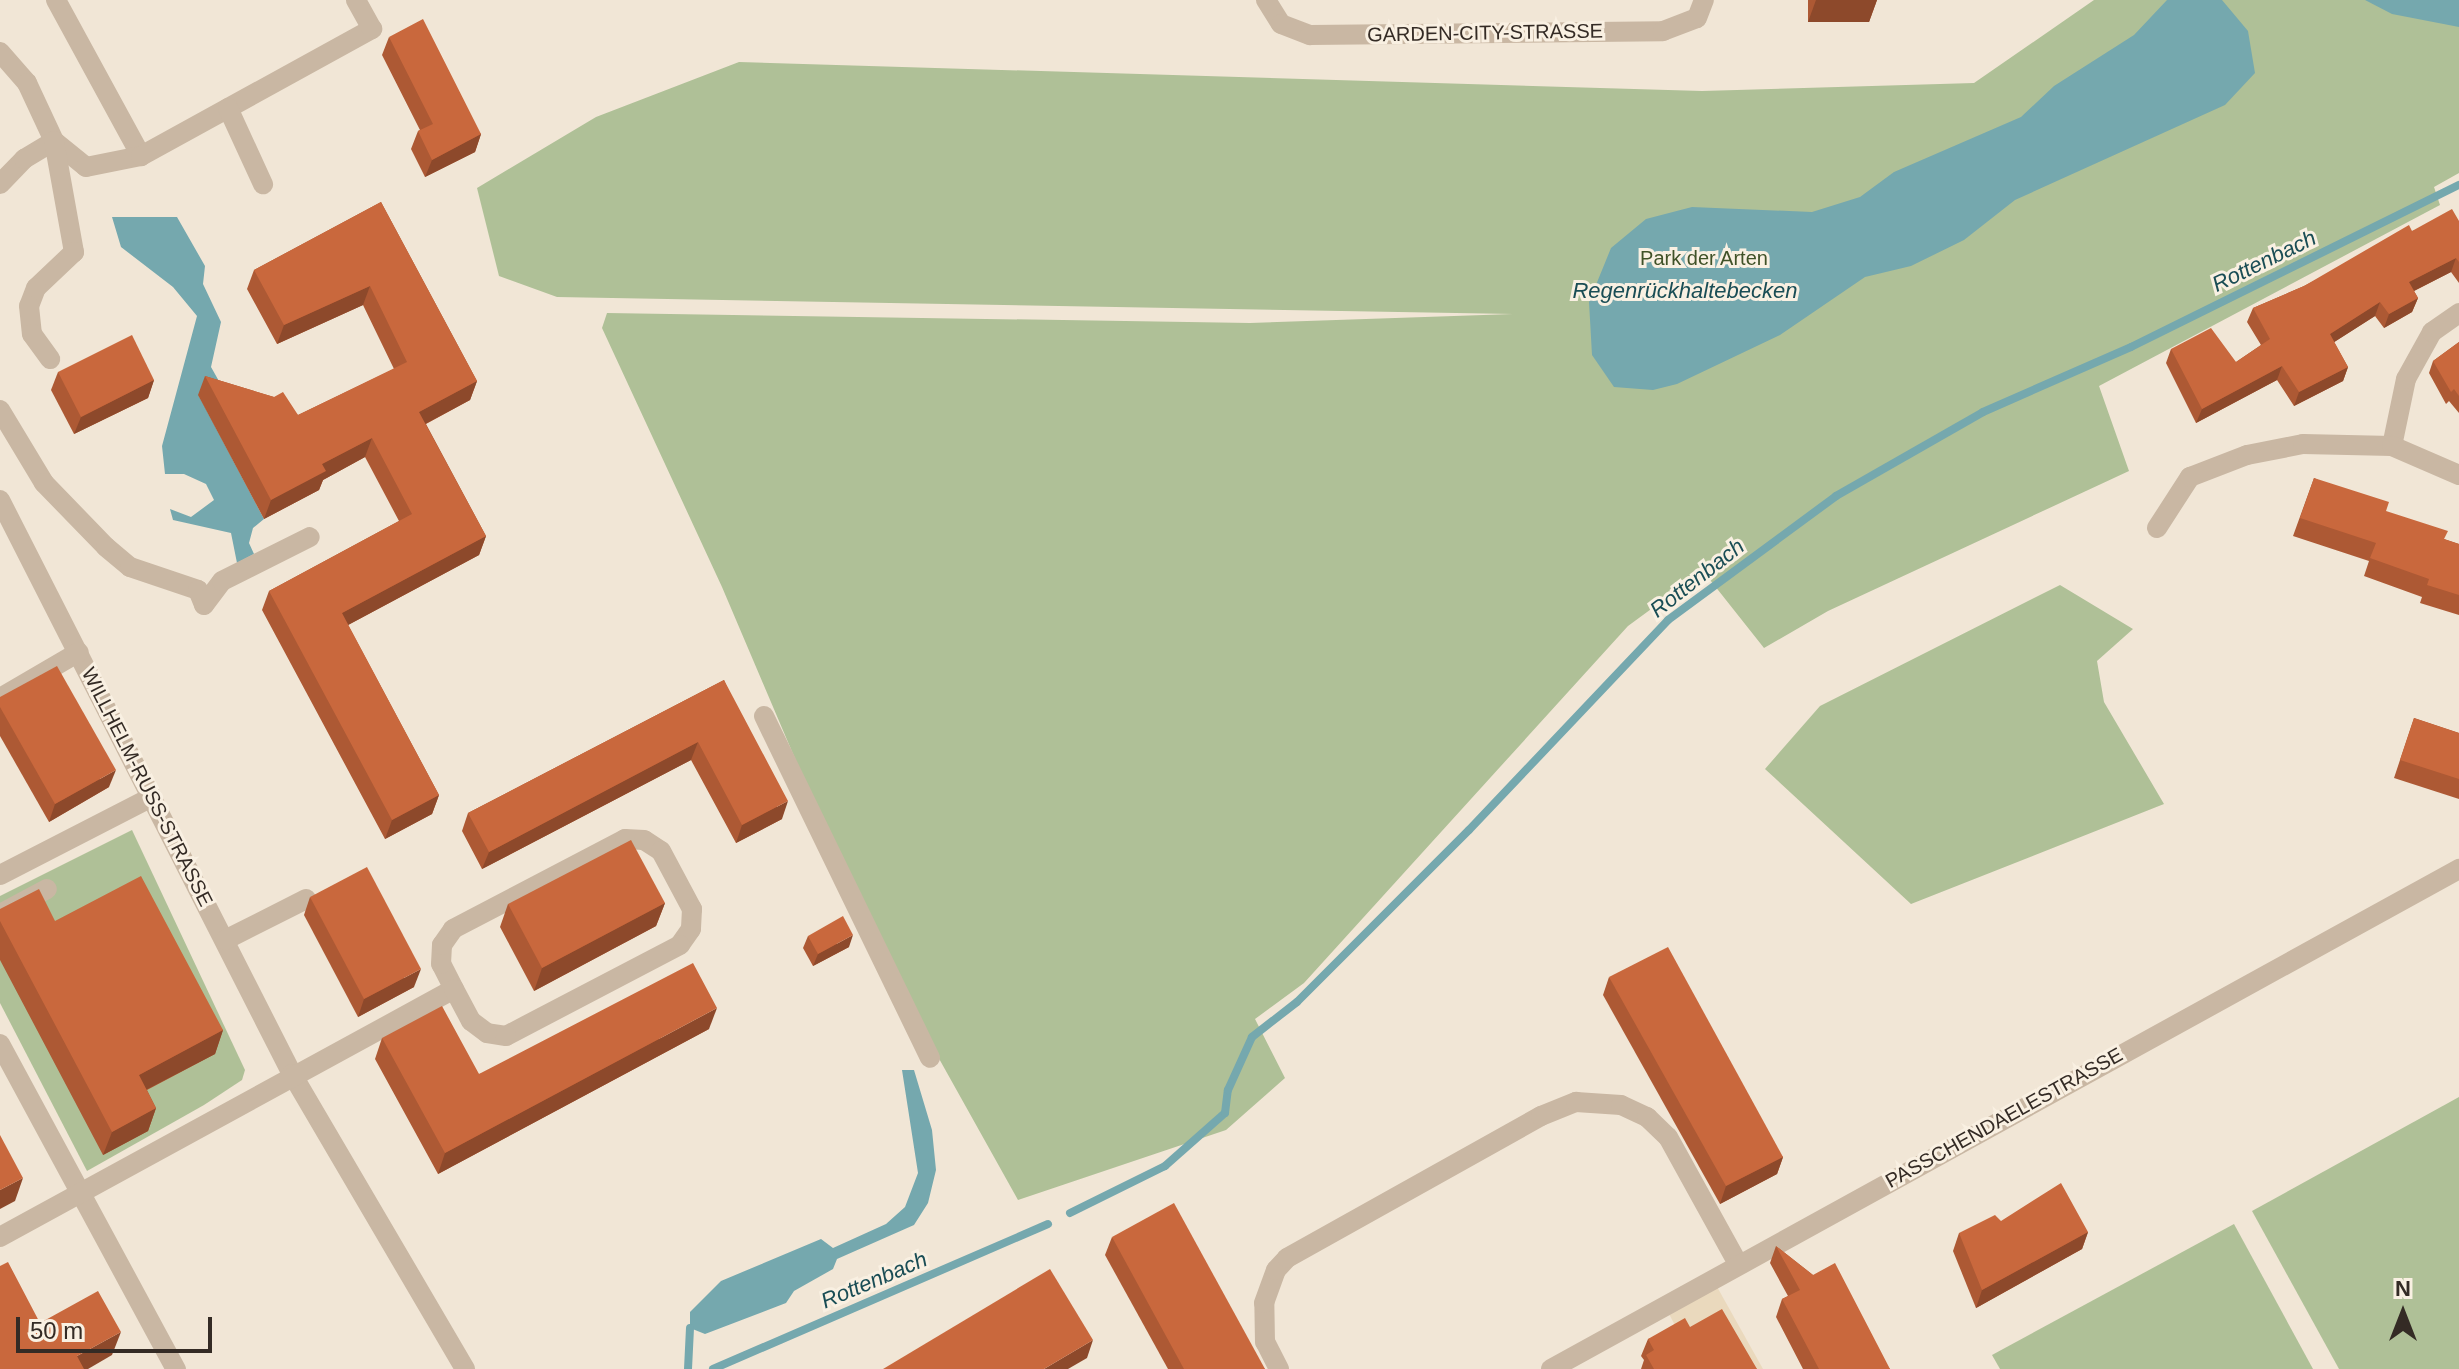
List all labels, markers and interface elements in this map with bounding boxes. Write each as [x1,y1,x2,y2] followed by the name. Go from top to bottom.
[1367,19,1603,47] street label: GARDEN-CITY-STRASSE
[2208,224,2320,298] water label: Rottenbach
[1640,246,1768,270] park label: Park der Arten
[1572,278,1798,304] water label: Regenrückhaltebecken
[1645,533,1749,623] water label: Rottenbach
[76,664,218,910] street label: WILLHELM-RUSS-STRASSE
[1881,1043,2127,1193] street label: PASSCHENDAELESTRASSE
[817,1246,931,1314] water label: Rottenbach
[2363,1273,2443,1353] north arrow
[2395,1276,2411,1301] text: N
[20,1301,216,1351] scale bar
[30,1317,83,1344] text: 50 m

